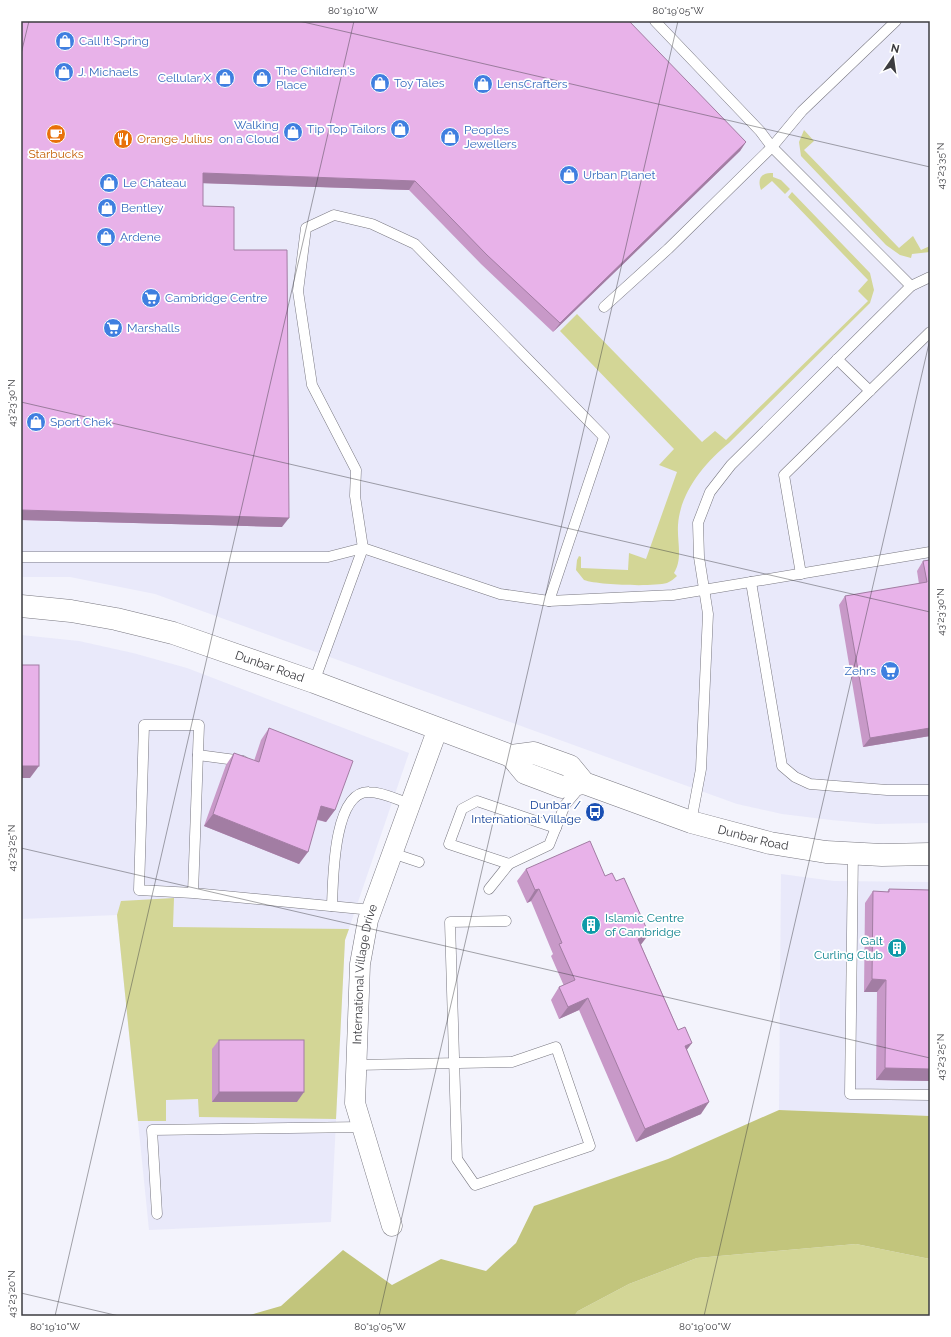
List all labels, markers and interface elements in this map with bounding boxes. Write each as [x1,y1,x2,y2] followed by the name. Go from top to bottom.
[328,5,379,16] text: 80°19'10"W
[652,5,704,16] text: 80°19'05"W
[54,30,76,52] shop icon: Call It Spring
[79,34,149,48] place label: Call It Spring
[873,38,913,78] north arrow
[890,41,901,56] text: N
[53,61,75,83] shop icon: J. Michaels
[276,64,355,92] place label: The Children's Place
[78,65,139,79] place label: J. Michaels
[214,67,236,89] shop icon: Cellular X
[251,67,273,89] shop icon: The Children's Place
[158,71,211,85] place label: Cellular X
[369,72,391,94] shop icon: Toy Tales
[472,73,494,95] shop icon: LensCrafters
[394,76,445,90] place label: Toy Tales
[497,77,568,91] place label: LensCrafters
[219,118,279,146] place label: Walking on a Cloud
[389,118,411,140] shop icon: Tip Top Tailors
[282,121,304,143] shop icon: Walking on a Cloud
[307,122,386,136] place label: Tip Top Tailors
[45,123,67,145] cafe icon: Starbucks
[464,123,517,151] place label: Peoples Jewellers
[439,126,461,148] shop icon: Peoples Jewellers
[112,128,134,150] restaurant icon: Orange Julius
[137,132,213,146] place label: Orange Julius
[935,142,946,190] text: 43°23'35"N
[28,147,84,161] place label: Starbucks
[558,164,580,186] shop icon: Urban Planet
[583,168,655,182] place label: Urban Planet
[98,172,120,194] shop icon: Le Château
[123,176,186,190] place label: Le Château
[96,197,118,219] shop icon: Bentley
[121,201,164,215] place label: Bentley
[95,226,117,248] shop icon: Ardene
[120,230,161,244] place label: Ardene
[140,287,162,309] supermarket icon: Cambridge Centre
[165,291,267,305] place label: Cambridge Centre
[102,317,124,339] supermarket icon: Marshalls
[127,321,180,335] place label: Marshalls
[6,379,17,427] text: 43°23'30"N
[25,411,47,433] shop icon: Sport Chek
[50,415,112,429] place label: Sport Chek
[935,588,946,636] text: 43°23'30"N
[233,648,306,685] street label: Dunbar Road
[879,660,901,682] supermarket icon: Zehrs
[845,664,876,678] place label: Zehrs
[471,798,581,826] place label: Dunbar / International Village
[584,801,606,823] bus stop icon: Dunbar / International Village
[716,822,790,853] street label: Dunbar Road
[6,825,17,871] text: 43°23'25"N
[350,902,380,1045] street label: International Village Drive
[605,911,684,939] place label: Islamic Centre of Cambridge
[580,914,602,936] building icon: Islamic Centre of Cambridge
[814,934,883,962] place label: Galt Curling Club
[886,937,908,959] building icon: Galt Curling Club
[935,1034,946,1080] text: 43°23'25"N
[6,1270,17,1318] text: 43°23'20"N
[30,1321,81,1332] text: 80°19'10"W
[354,1321,406,1332] text: 80°19'05"W
[679,1321,731,1332] text: 80°19'00"W

